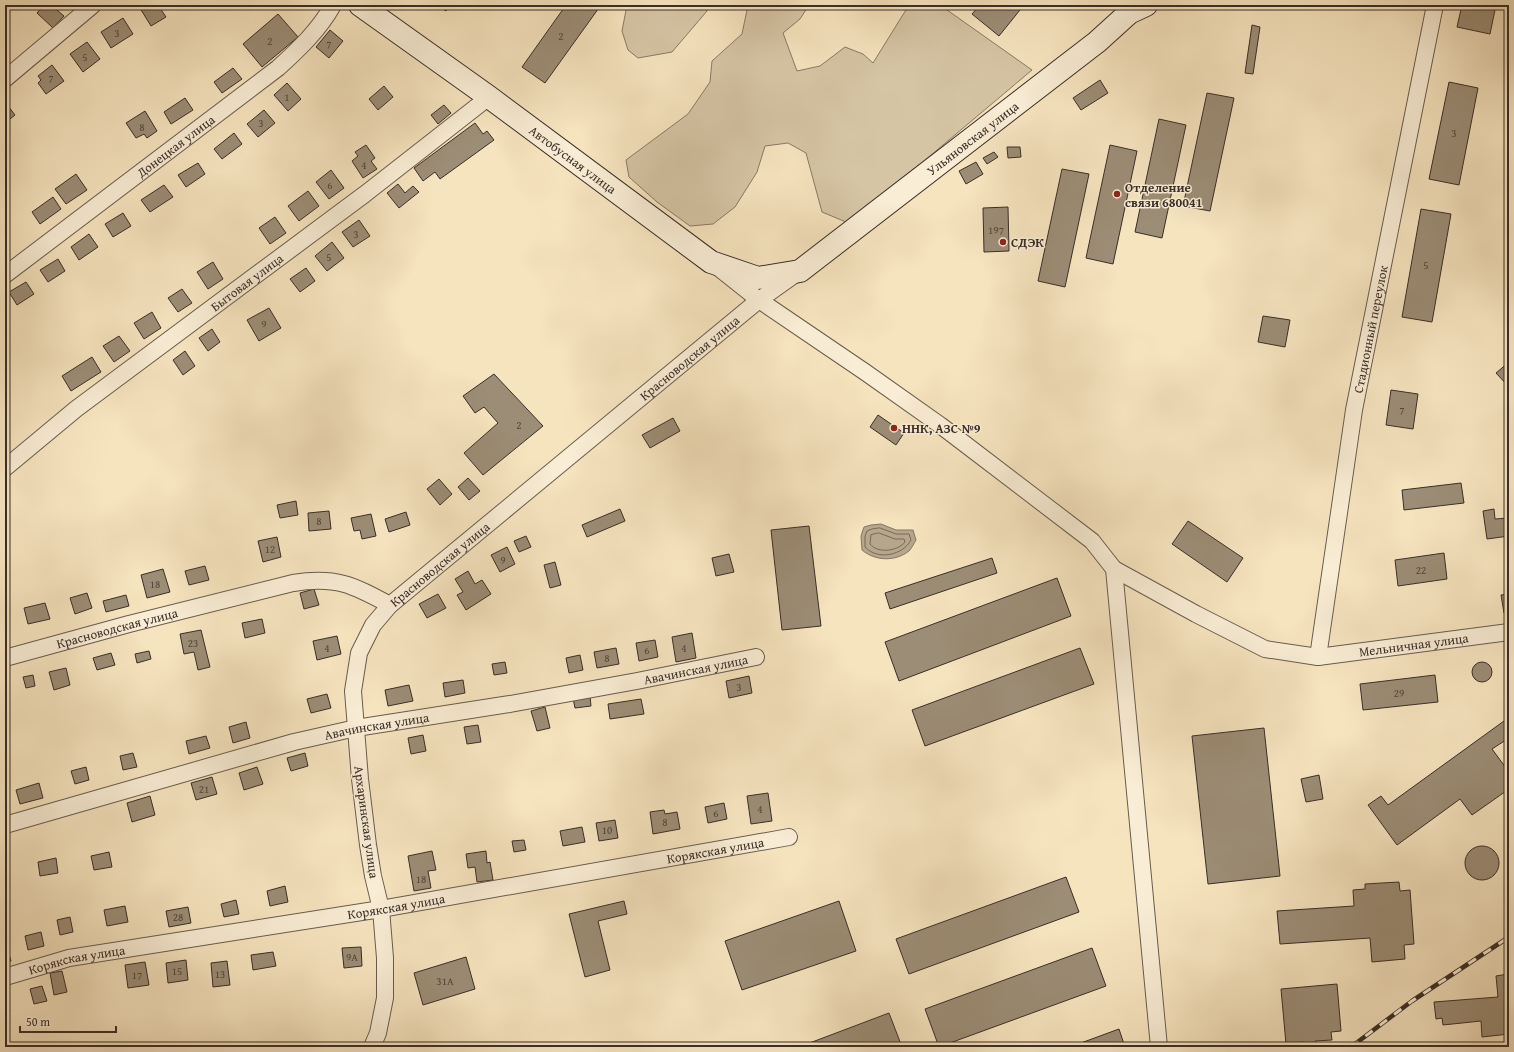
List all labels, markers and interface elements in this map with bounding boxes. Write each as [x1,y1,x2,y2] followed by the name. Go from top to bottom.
[114,25,120,41] house number: 3
[558,28,564,44] house number: 2
[267,33,273,49] house number: 2
[326,36,332,52] house number: 7
[82,49,88,65] house number: 5
[48,70,54,86] house number: 7
[284,89,290,105] house number: 1
[923,96,1023,180] street label: Ульяновская улица
[132,110,220,183] street label: Донецкая улица
[258,115,264,131] house number: 3
[139,119,145,135] house number: 8
[525,121,621,199] street label: Автобусная улица
[1451,125,1457,141] house number: 3
[361,157,367,173] house number: 4
[327,177,333,193] house number: 6
[1125,178,1202,212] place label: Отделение связи 680041
[1112,189,1122,199] marker: Отделение связи 680041
[988,222,1004,238] house number: 197
[353,226,359,242] house number: 3
[1011,233,1044,252] place label: СДЭК
[998,237,1008,247] marker: СДЭК
[207,249,288,316] street label: Бытовая улица
[326,249,332,265] house number: 5
[1423,257,1429,273] house number: 5
[1349,264,1393,395] street label: Стадионный переулок
[636,310,744,405] street label: Красноводская улица
[261,316,267,332] house number: 9
[1399,402,1405,418] house number: 7
[516,417,522,433] house number: 2
[902,419,981,438] place label: ННК, АЗС №9
[889,423,899,433] marker: ННК, АЗС №9
[316,513,322,529] house number: 8
[386,517,495,611] street label: Красноводская улица
[265,541,275,557] house number: 12
[500,552,506,568] house number: 9
[1416,562,1426,578] house number: 22
[150,576,160,592] house number: 18
[54,603,180,653] street label: Красноводская улица
[1358,628,1470,662] street label: Мельничная улица
[188,635,198,651] house number: 23
[324,640,330,656] house number: 4
[681,640,687,656] house number: 4
[644,642,650,658] house number: 6
[604,650,610,666] house number: 8
[642,650,750,689] street label: Авачинская улица
[736,679,742,695] house number: 3
[1394,685,1404,701] house number: 29
[323,708,431,745] street label: Авачинская улица
[349,765,384,880] street label: Архаринская улица
[199,781,209,797] house number: 21
[757,801,763,817] house number: 4
[713,805,719,821] house number: 6
[662,814,668,830] house number: 8
[602,822,612,838] house number: 10
[665,832,766,868] street label: Корякская улица
[416,871,426,887] house number: 18
[346,889,447,924] street label: Корякская улица
[173,909,183,925] house number: 28
[26,940,127,980] street label: Корякская улица
[346,949,358,965] house number: 9А
[172,963,182,979] house number: 15
[215,966,225,982] house number: 13
[132,967,142,983] house number: 17
[436,973,454,989] house number: 31А
[20,1008,116,1034] scale bar
[26,1013,50,1030] text: 50 m

